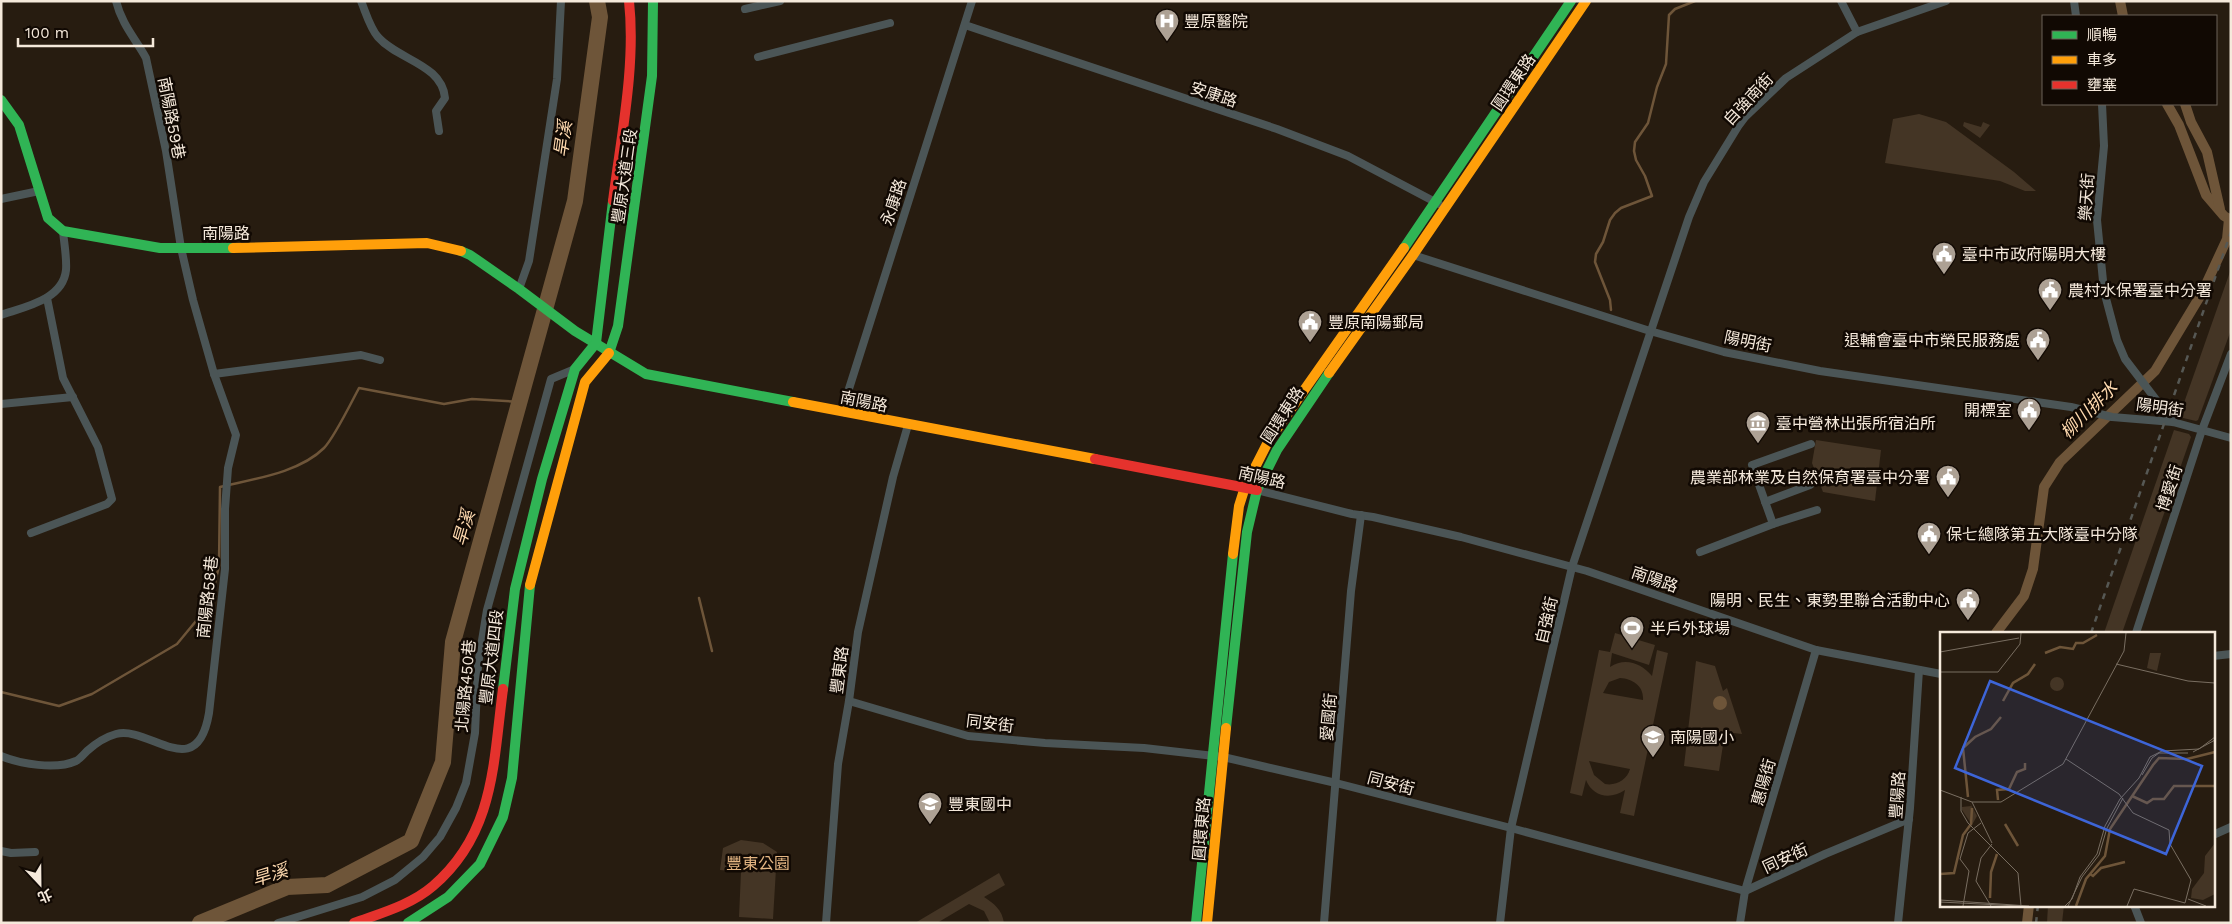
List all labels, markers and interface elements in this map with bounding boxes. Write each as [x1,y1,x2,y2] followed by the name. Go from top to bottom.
[1154,8,1180,42] hospital icon: 豐原醫院
[1184,12,1248,31] place label: 豐原醫院
[18,15,152,47] scale bar
[2042,15,2217,105] legend
[25,24,69,42] text: 100 m
[2087,26,2117,44] text: 順暢
[1488,50,1539,114] street label: 圓環東路
[2087,51,2117,69] text: 車多
[1720,69,1777,129] street label: 自強南街
[154,75,189,161] street label: 南陽路59巷
[2087,76,2117,94] text: 壅塞
[1188,78,1240,111] street label: 安康路
[550,117,576,158] water label: 旱溪
[608,127,641,225] street label: 豐原大道三段
[2075,172,2098,222] street label: 樂天街
[877,176,910,228] street label: 永康路
[202,224,250,243] street label: 南陽路
[1931,241,1957,275] public building icon: 臺中市政府陽明大樓
[1962,245,2106,264] place label: 臺中市政府陽明大樓
[2037,277,2063,311] public building icon: 農村水保署臺中分署
[2068,281,2212,300] place label: 農村水保署臺中分署
[1297,309,1323,343] public building icon: 豐原南陽郵局
[1328,313,1424,332] place label: 豐原南陽郵局
[1722,327,1773,356] street label: 陽明街
[2025,327,2051,361] public building icon: 退輔會臺中市榮民服務處
[1844,331,2020,350] place label: 退輔會臺中市榮民服務處
[2056,376,2122,443] water label: 柳川排水
[1257,383,1308,447] street label: 圓環東路
[839,388,889,415] street label: 南陽路
[2135,395,2185,420] street label: 陽明街
[2016,397,2042,431] public building icon: 開標室
[1964,401,2012,420] place label: 開標室
[1745,410,1771,444] museum icon: 臺中營林出張所宿泊所
[1776,414,1936,433] place label: 臺中營林出張所宿泊所
[2153,462,2186,514] street label: 博愛街
[1236,463,1287,492] street label: 南陽路
[1935,464,1961,498] public building icon: 農業部林業及自然保育署臺中分署
[1690,468,1930,487] place label: 農業部林業及自然保育署臺中分署
[448,505,479,548] water label: 旱溪
[1916,521,1942,555] public building icon: 保七總隊第五大隊臺中分隊
[1946,525,2138,544] place label: 保七總隊第五大隊臺中分隊
[194,555,221,639] street label: 南陽路58巷
[1629,563,1681,596] street label: 南陽路
[1955,587,1981,621] public building icon: 陽明、民生、東勢里聯合活動中心
[1710,591,1950,610] place label: 陽明、民生、東勢里聯合活動中心
[1532,595,1561,646] street label: 自強街
[476,608,507,706] street label: 豐原大道四段
[1619,615,1645,649] sports icon: 半戶外球場
[1650,619,1730,638] place label: 半戶外球場
[1940,632,2214,906] inset map
[452,639,479,733] street label: 北陽路450巷
[827,645,852,695] street label: 豐東路
[1317,692,1340,742] street label: 愛國街
[965,711,1015,736] street label: 同安街
[1640,724,1666,758] school or university icon: 南陽國小
[1670,728,1734,747] place label: 南陽國小
[1748,756,1779,808] street label: 惠陽街
[1365,768,1417,799] street label: 同安街
[1886,770,1909,820] street label: 豐陽路
[917,791,943,825] school or university icon: 豐東國中
[948,795,1012,814] place label: 豐東國中
[1189,796,1214,862] street label: 圓環東路
[1759,840,1811,877] street label: 同安街
[726,854,790,873] park label: 豐東公園
[250,858,293,890] water label: 旱溪
[15,859,65,909] north arrow
[35,886,54,906] text: 北

